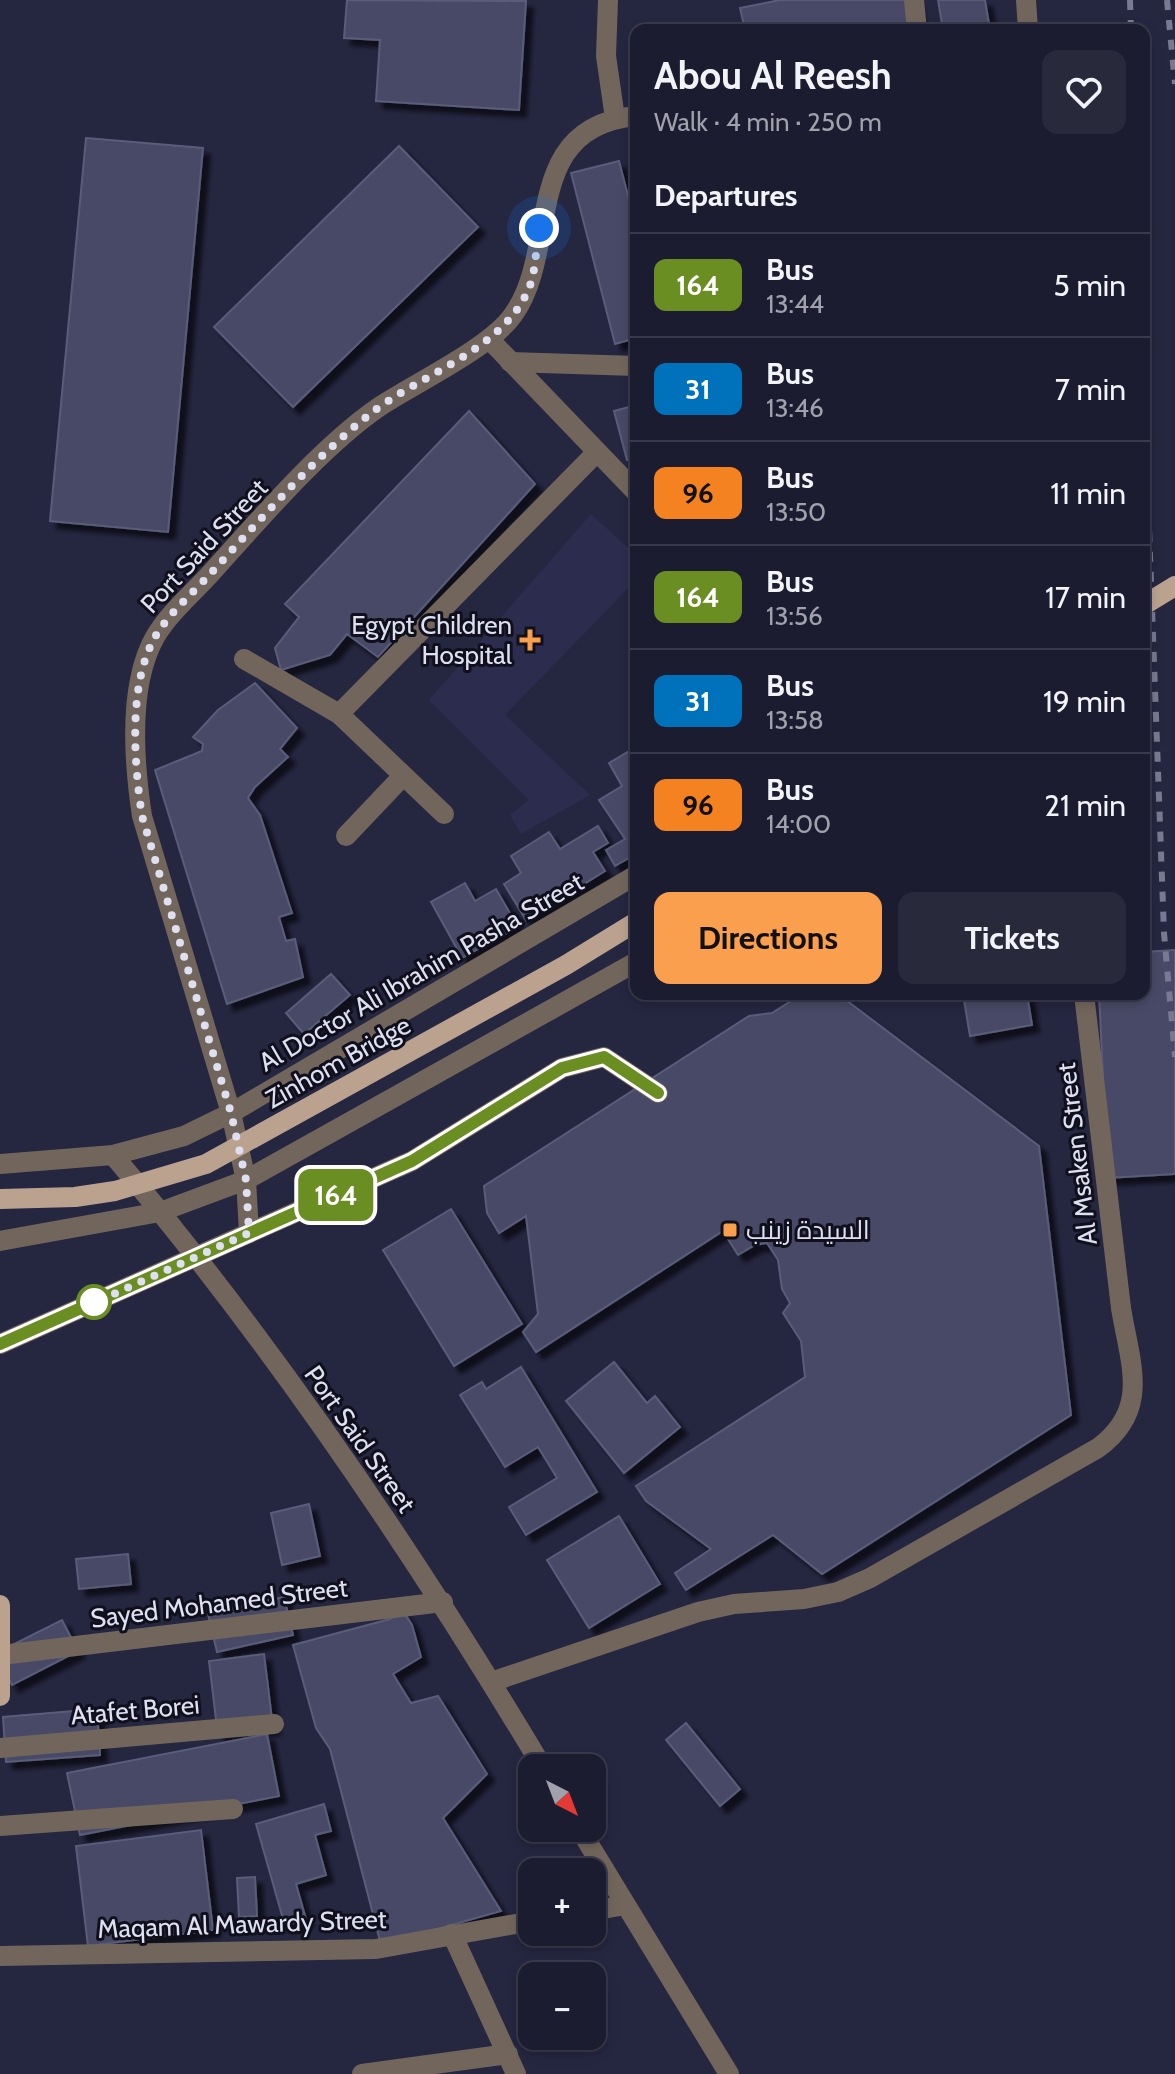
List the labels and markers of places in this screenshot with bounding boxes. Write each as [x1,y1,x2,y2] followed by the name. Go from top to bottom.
[351,609,512,671] place label: Egypt Children Hospital
[519,629,541,651] marker: Egypt Children Hospital
[746,1214,870,1246] place label: السيدة زينب
[721,1221,739,1239] marker: السيدة زينب
[77,1285,111,1319] unlabelled marker

